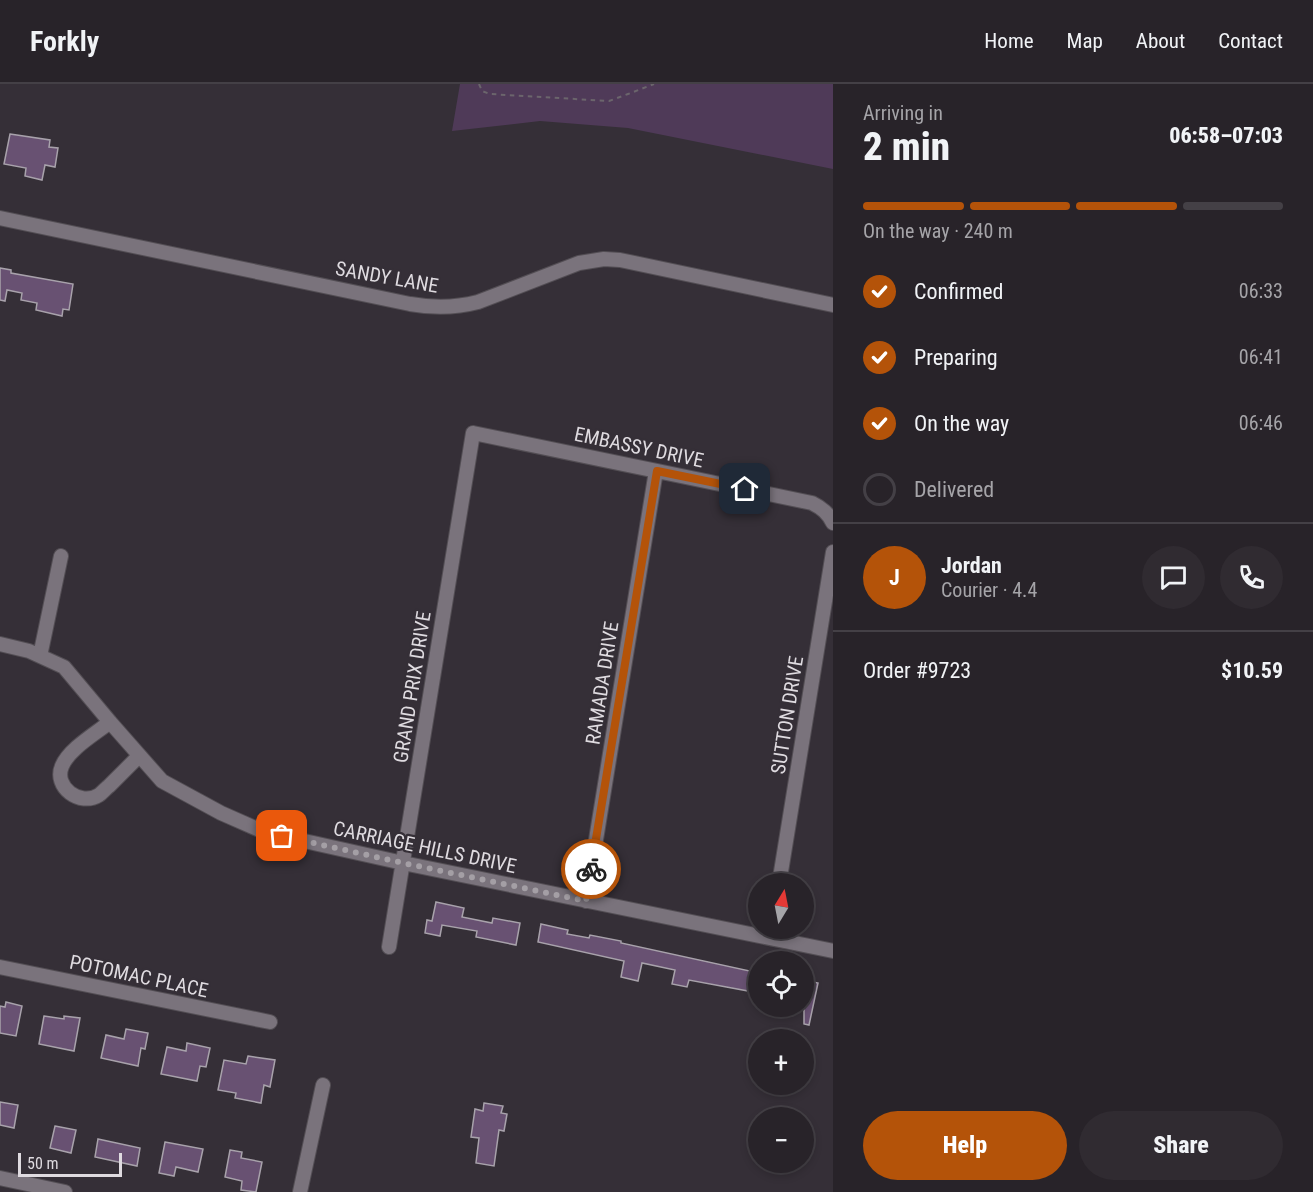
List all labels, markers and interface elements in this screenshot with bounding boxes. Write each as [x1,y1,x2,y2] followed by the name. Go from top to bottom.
[30,25,99,58] text: Forkly
[984,29,1034,53] text: Home
[1067,29,1103,53] text: Map
[1136,29,1185,53] text: About
[1218,29,1283,53] text: Contact
[863,101,943,125] text: Arriving in
[1169,123,1283,148] text: 06:58–07:03
[863,124,950,170] text: 2 min
[863,219,1013,243] text: On the way · 240 m
[334,256,440,298] street label: SANDY LANE
[863,275,896,308] icon: check
[914,279,1003,304] text: Confirmed
[1239,279,1283,303] text: 06:33
[863,341,896,374] icon: check
[914,345,998,370] text: Preparing
[1239,345,1283,369] text: 06:41
[863,407,896,440] icon: check
[914,411,1009,436] text: On the way
[1239,411,1283,435] text: 06:46
[572,422,706,472] street label: EMBASSY DRIVE
[719,463,770,514] pin
[728,472,761,505] icon: home
[914,477,994,502] text: Delivered
[1142,546,1205,609] button: chat
[1220,546,1283,609] button: phone
[941,553,1002,578] text: Jordan
[889,565,900,590] text: J
[941,578,1037,602] text: Courier · 4.4
[388,609,436,764] street label: GRAND PRIX DRIVE
[580,620,624,746] street label: RAMADA DRIVE
[766,654,808,776] street label: SUTTON DRIVE
[863,658,971,683] text: Order #9723
[1221,658,1283,683] text: $10.59
[256,810,307,861] pin
[331,816,519,878] street label: CARRIAGE HILLS DRIVE
[265,819,298,852] icon: bag
[561,839,621,899] courier
[575,853,608,886] icon: bike
[748,873,814,939] north arrow
[748,873,814,1173] map controls
[67,950,211,1002] street label: POTOMAC PLACE
[748,951,814,1017] button: locate
[748,1029,814,1095] button: +
[748,1107,814,1173] button: −
[863,1111,1067,1180] button: Help
[1079,1111,1283,1180] button: Share
[18,1150,122,1178] scale bar
[27,1154,59,1173] text: 50 m

